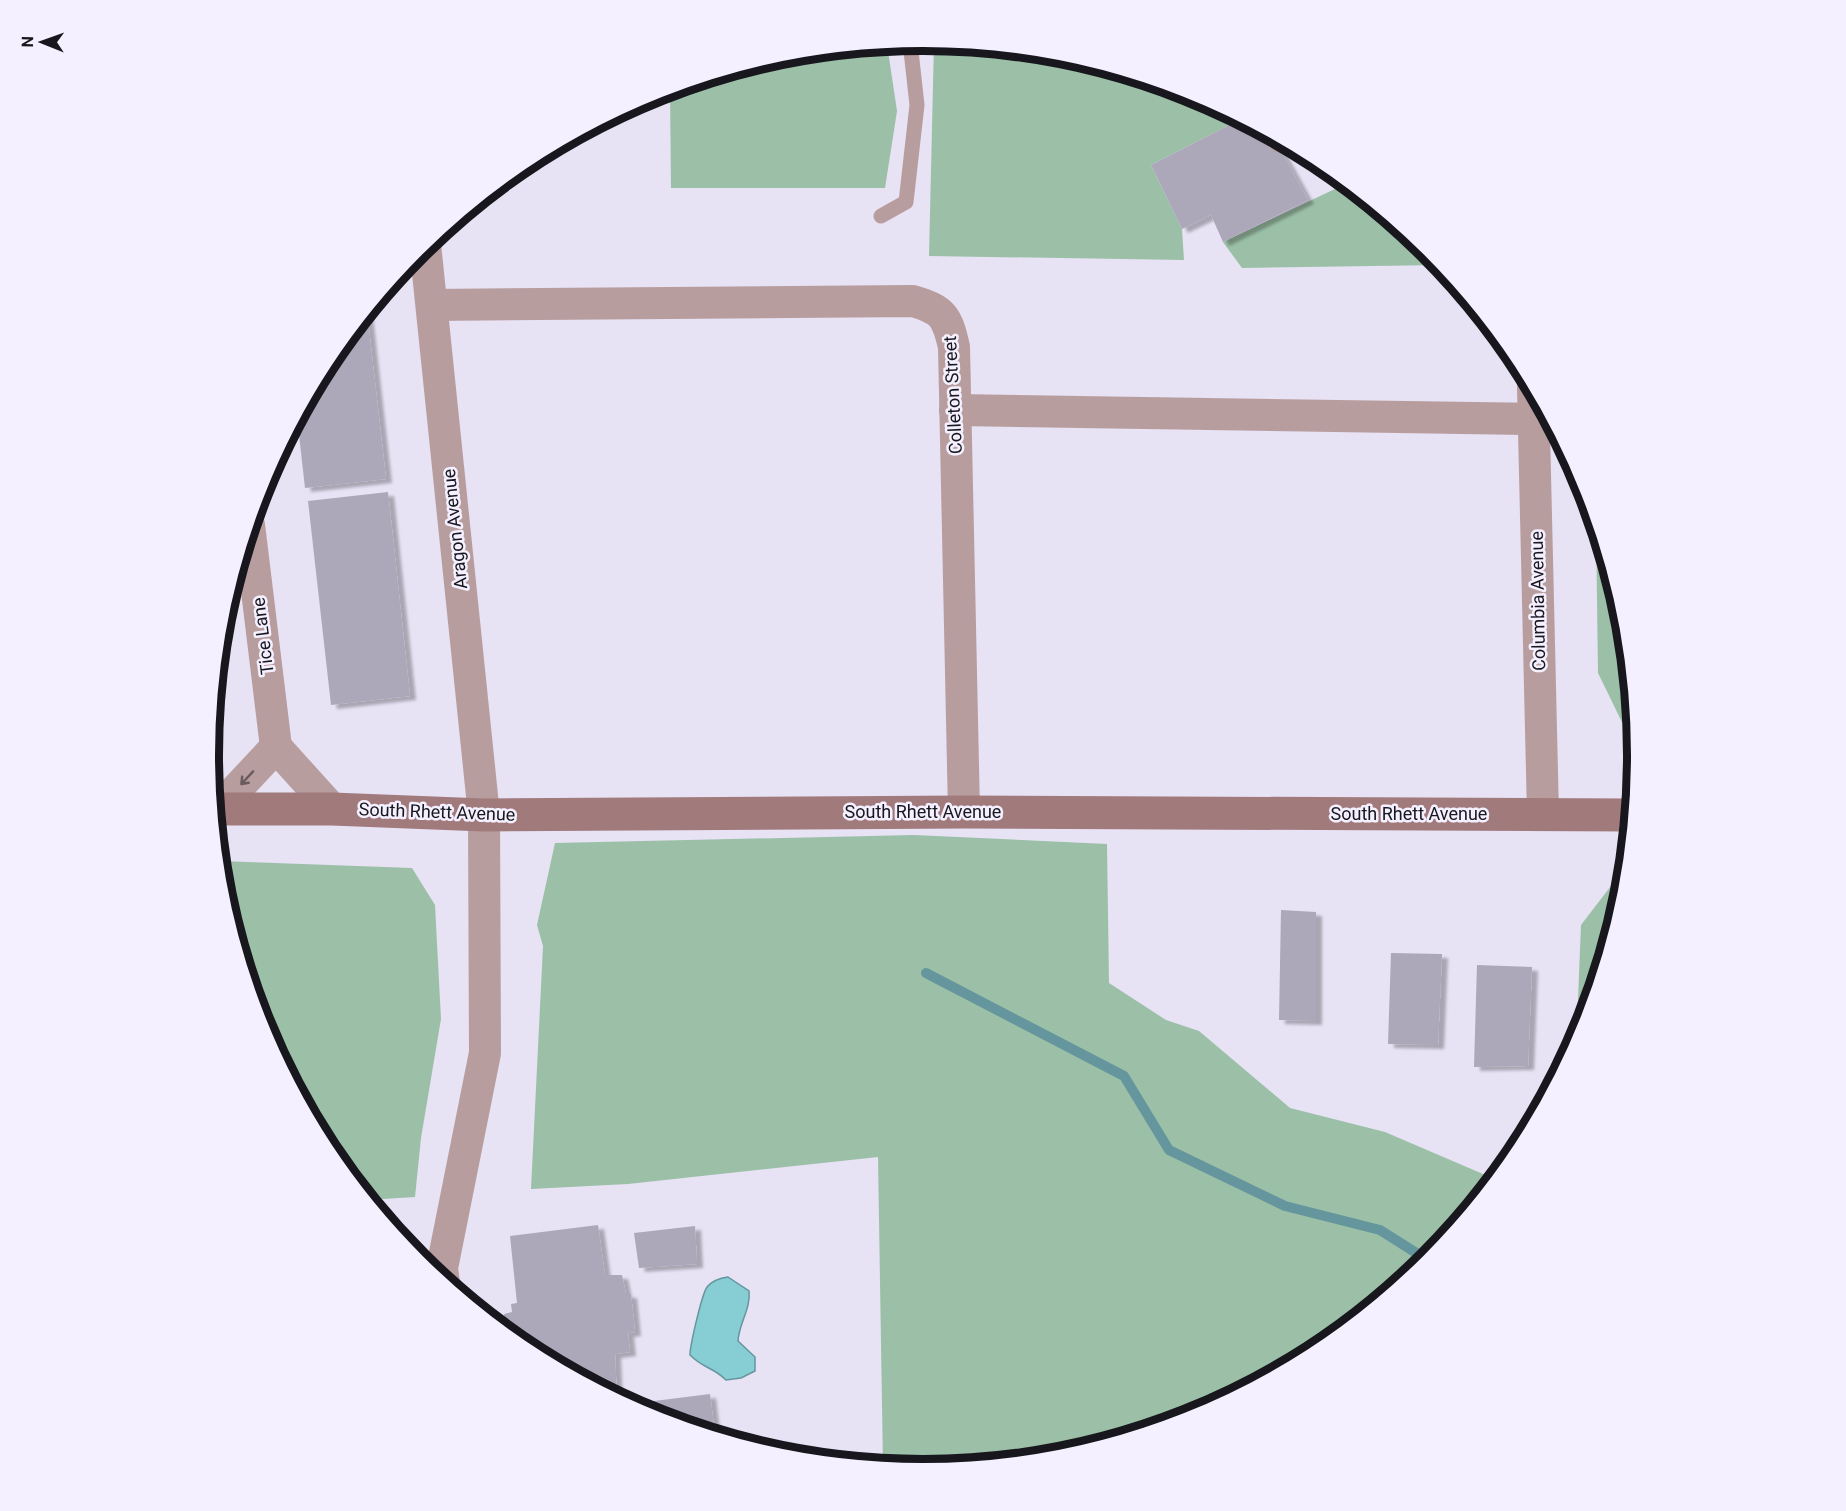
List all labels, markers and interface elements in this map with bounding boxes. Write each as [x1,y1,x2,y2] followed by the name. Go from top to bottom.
[12,12,72,72] north arrow
[18,36,37,48] text: N
[939,335,966,455] street label: Colleton Street
[438,468,471,590] street label: Aragon Avenue
[1526,531,1549,671] street label: Columbia Avenue
[247,596,278,676] street label: Tice Lane
[239,770,254,785] one-way arrow
[358,798,516,825] street label: South Rhett Avenue
[845,801,1001,822] street label: South Rhett Avenue
[1331,803,1487,824] street label: South Rhett Avenue

